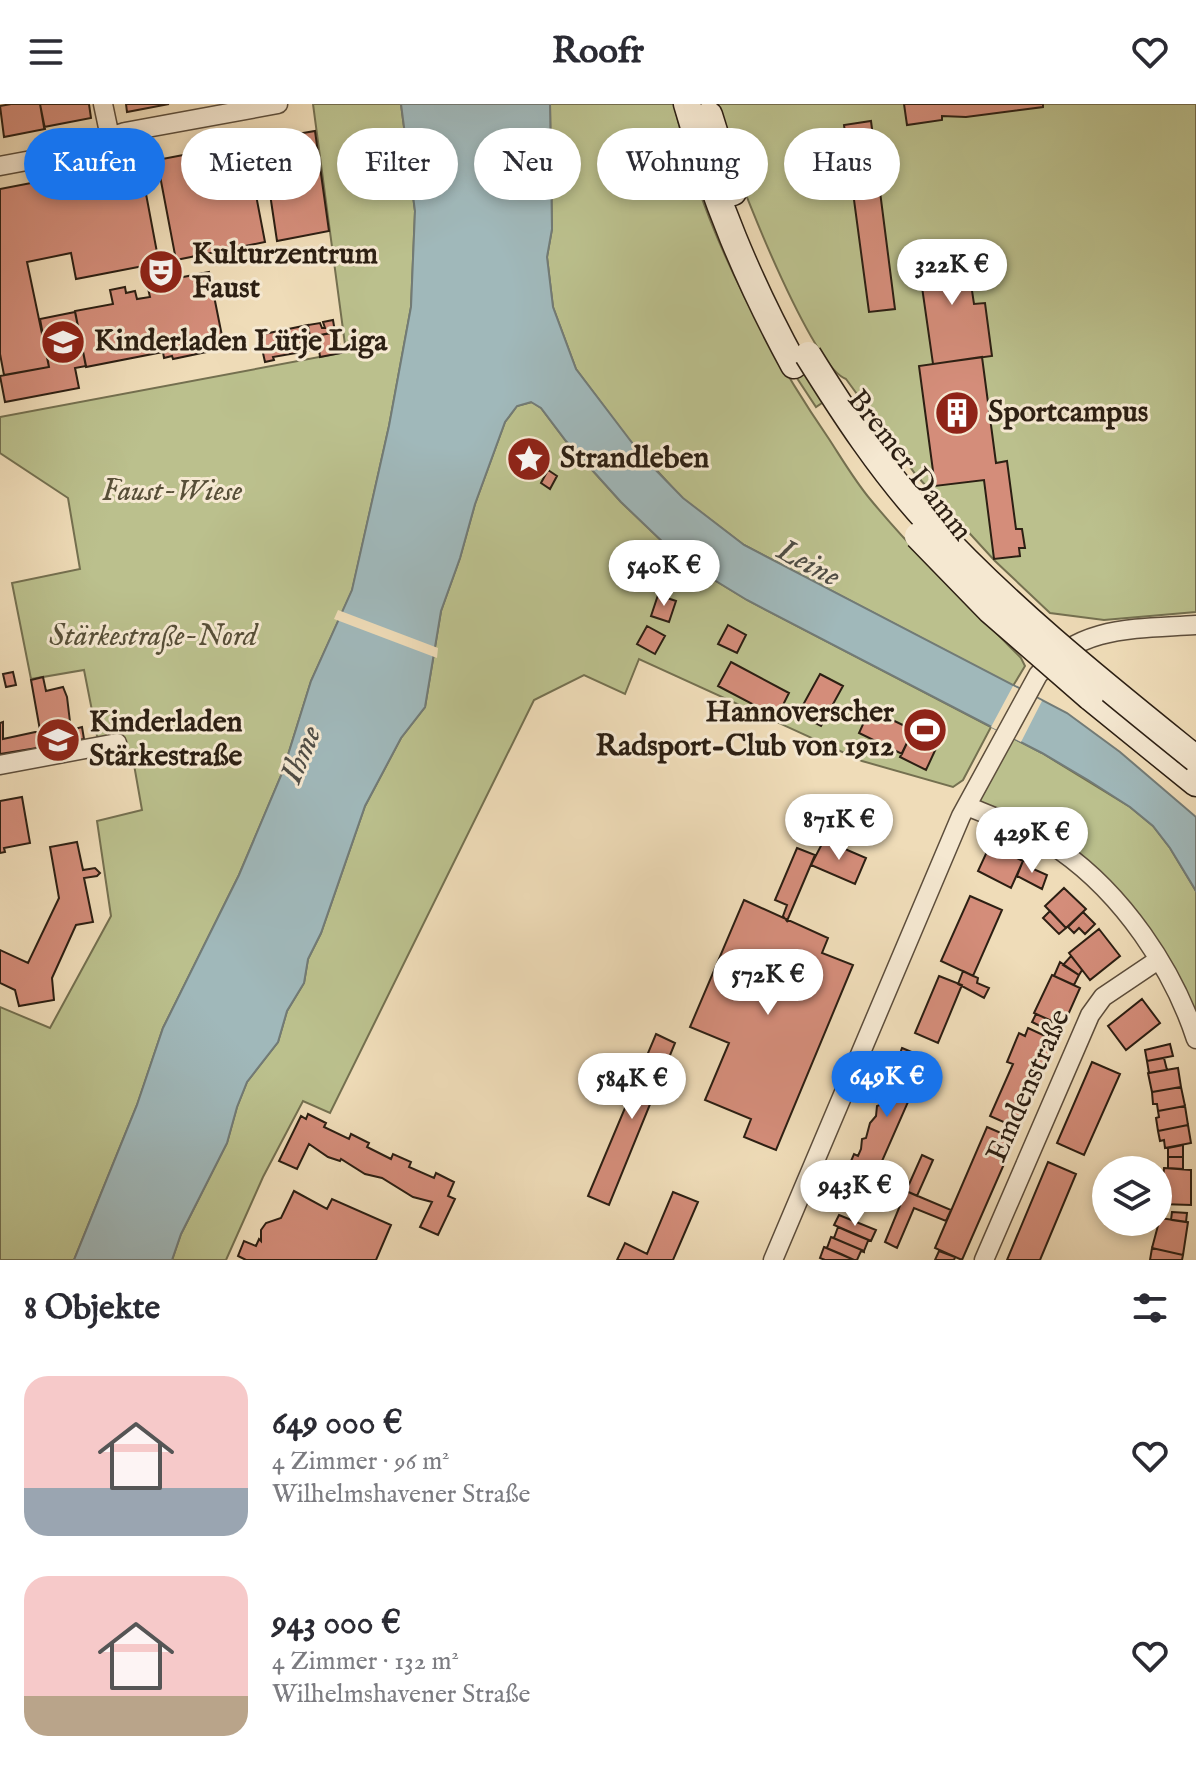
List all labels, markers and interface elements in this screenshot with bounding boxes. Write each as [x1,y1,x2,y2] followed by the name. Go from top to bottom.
[552,29,644,75] text: Roofr
[24,30,68,74] icon: menu
[1128,30,1172,74] icon: heart
[24,128,165,200] chip: Kaufen
[181,128,321,200] chip: Mieten
[337,128,458,200] chip: Filter
[474,128,581,200] chip: Neu
[597,128,768,200] chip: Wohnung
[784,128,900,200] chip: Haus
[192,236,378,308] place label: Kulturzentrum Faust
[887,239,1017,307] pin: 322K €
[137,248,185,296] theatre icon: Kulturzentrum Faust
[915,248,989,281] text: 322K €
[39,318,87,366] school or university icon: Kinderladen Lütje Liga
[94,323,388,361] place label: Kinderladen Lütje Liga
[838,382,980,550] street label: Bremer Damm
[933,389,981,437] building icon: Sportcampus
[988,394,1148,432] place label: Sportcampus
[505,435,553,483] place icon: Strandleben
[560,440,709,478] place label: Strandleben
[102,473,242,511] park label: Faust-Wiese
[768,530,847,598] water label: Leine
[599,540,729,608] pin: 540K €
[627,549,701,582] text: 540K €
[49,618,259,656] park label: Stärkestraße-Nord
[596,694,895,766] place label: Hannoverscher Radsport-Club von 1912
[89,704,242,776] place label: Kinderladen Stärkestraße
[901,706,949,754] sports icon: Hannoverscher Radsport-Club von 1912
[34,716,82,764] school or university icon: Kinderladen Stärkestraße
[271,720,332,791] water label: Ihme
[774,794,904,862] pin: 871K €
[803,803,875,836] text: 871K €
[967,807,1097,875] pin: 429K €
[994,816,1070,849] text: 429K €
[703,949,833,1017] pin: 572K €
[731,958,805,991] text: 572K €
[978,1004,1080,1168] street label: Emdenstraße
[822,1051,952,1119] pin: 649K €
[567,1053,697,1121] pin: 584K €
[850,1060,924,1093] text: 649K €
[596,1062,668,1095] text: 584K €
[1092,1156,1172,1236] map controls
[1092,1156,1172,1236] button: layers
[790,1160,920,1228] pin: 943K €
[818,1169,892,1202] text: 943K €
[1128,1286,1172,1330] icon: filters
[24,1287,160,1330] text: 8 Objekte
[272,1402,403,1445] text: 649 000 €
[88,1408,184,1504] icon: home
[1128,1434,1172,1478] icon: heart
[272,1445,450,1478] text: 4 Zimmer · 96 m²
[272,1478,530,1511] text: Wilhelmshavener Straße
[272,1602,401,1645] text: 943 000 €
[88,1608,184,1704] icon: home
[1128,1634,1172,1678] icon: heart
[272,1645,459,1678] text: 4 Zimmer · 132 m²
[272,1678,530,1711] text: Wilhelmshavener Straße

